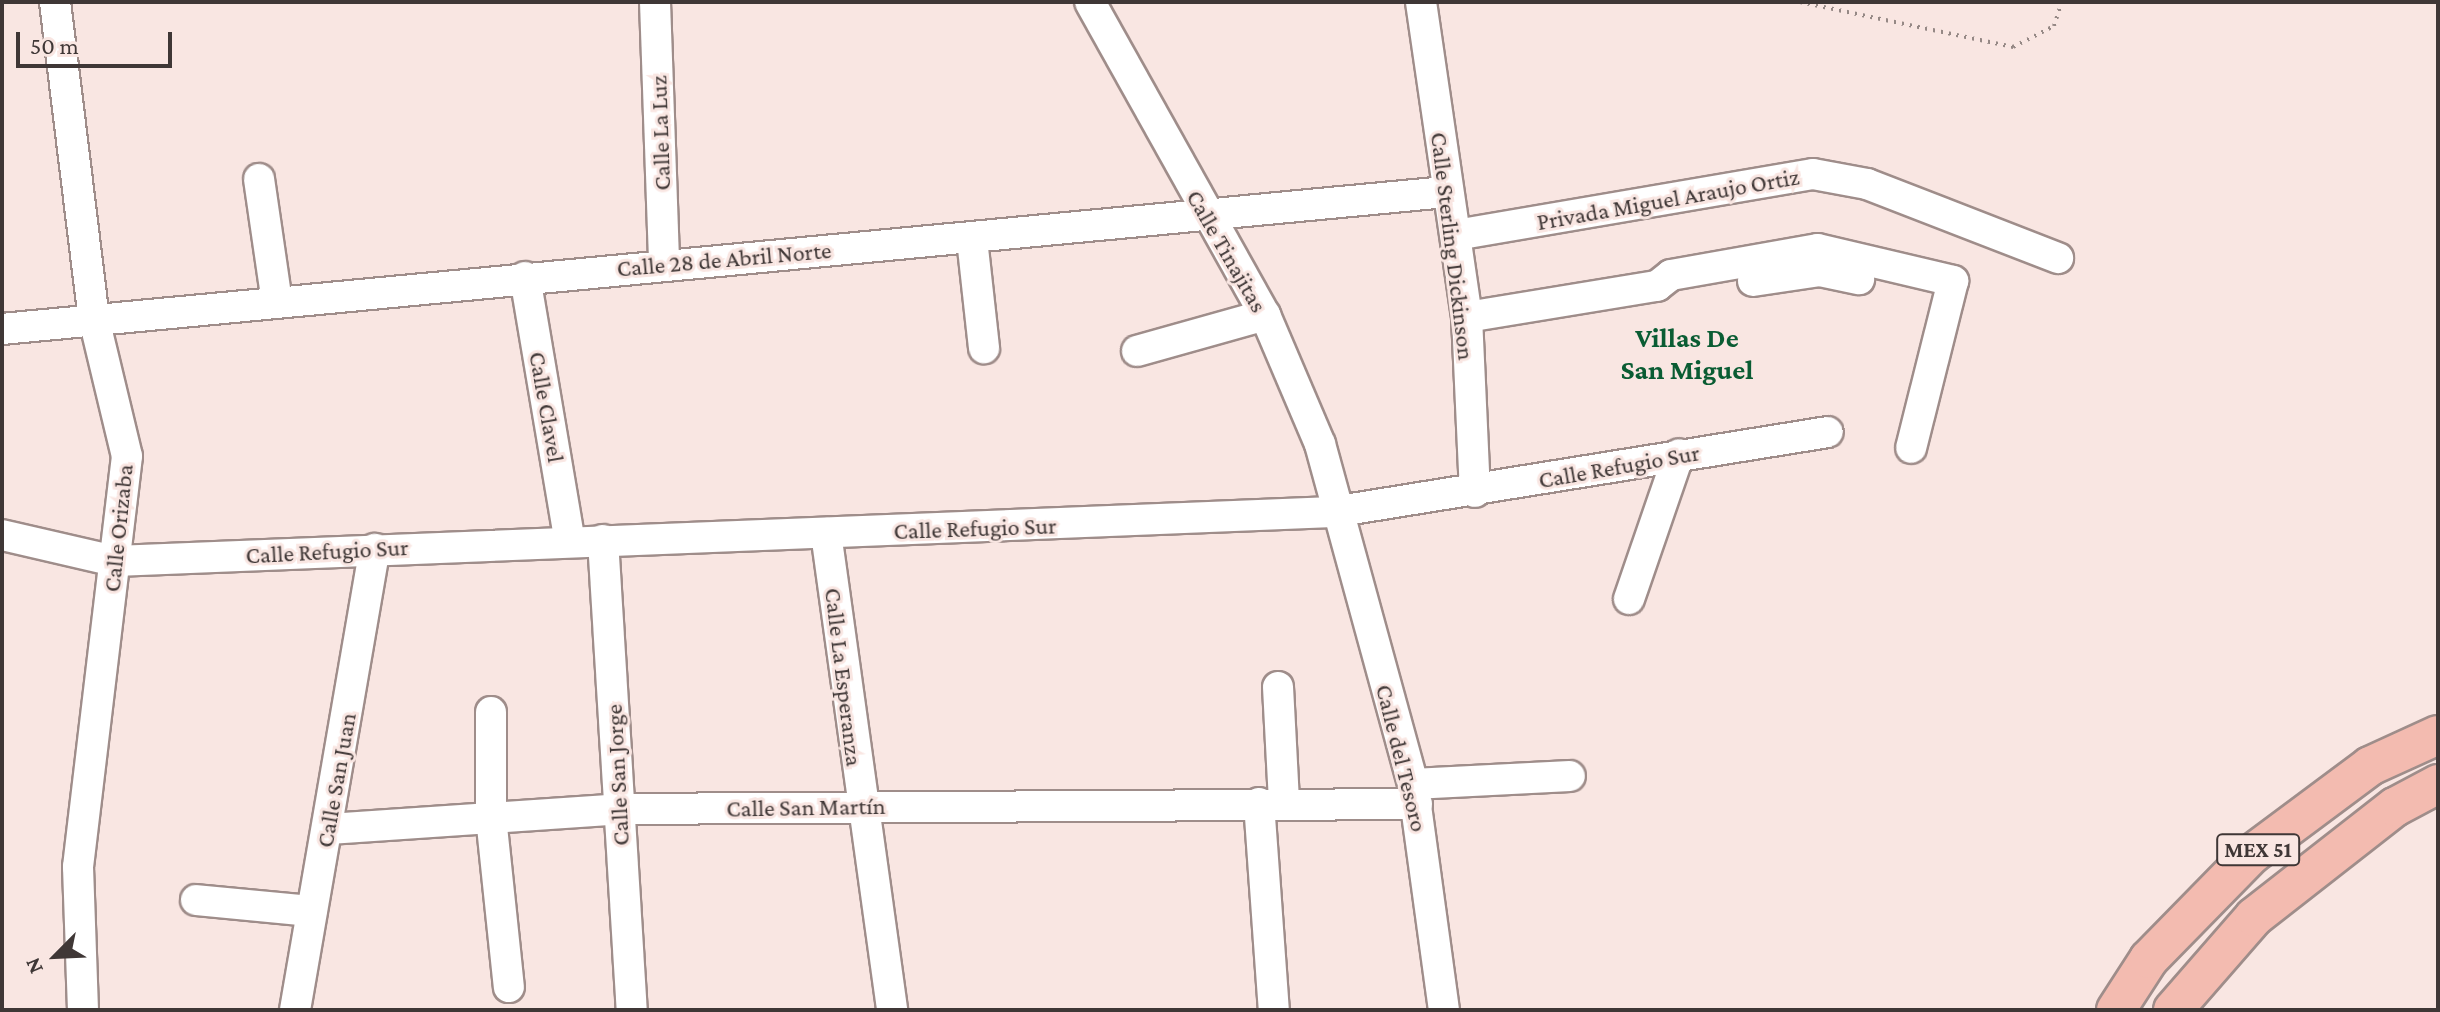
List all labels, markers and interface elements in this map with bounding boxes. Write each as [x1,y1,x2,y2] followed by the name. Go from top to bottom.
[20,16,176,66] scale bar
[30,32,79,59] text: 50 m
[644,75,676,191] street label: Calle La Luz
[1425,130,1481,362] street label: Calle Sterling Dickinson
[1535,162,1801,236] street label: Privada Miguel Araujo Ortiz
[1180,185,1274,317] street label: Calle Tinajitas
[616,235,832,283] street label: Calle 28 de Abril Norte
[1621,321,1753,387] district label: Villas De San Miguel
[523,349,571,465] street label: Calle Clavel
[1536,438,1702,494] street label: Calle Refugio Sur
[97,463,139,593] street label: Calle Orizaba
[893,511,1057,545] street label: Calle Refugio Sur
[245,532,409,570] street label: Calle Refugio Sur
[819,586,869,768] street label: Calle La Esperanza
[1370,681,1434,835] street label: Calle del Tesoro
[599,704,635,846] street label: Calle San Jorge
[310,710,362,850] street label: Calle San Juan
[726,791,886,823] street label: Calle San Martín
[2216,832,2300,868] road number: MEX 51
[16,916,96,996] north arrow
[19,954,48,978] text: N

